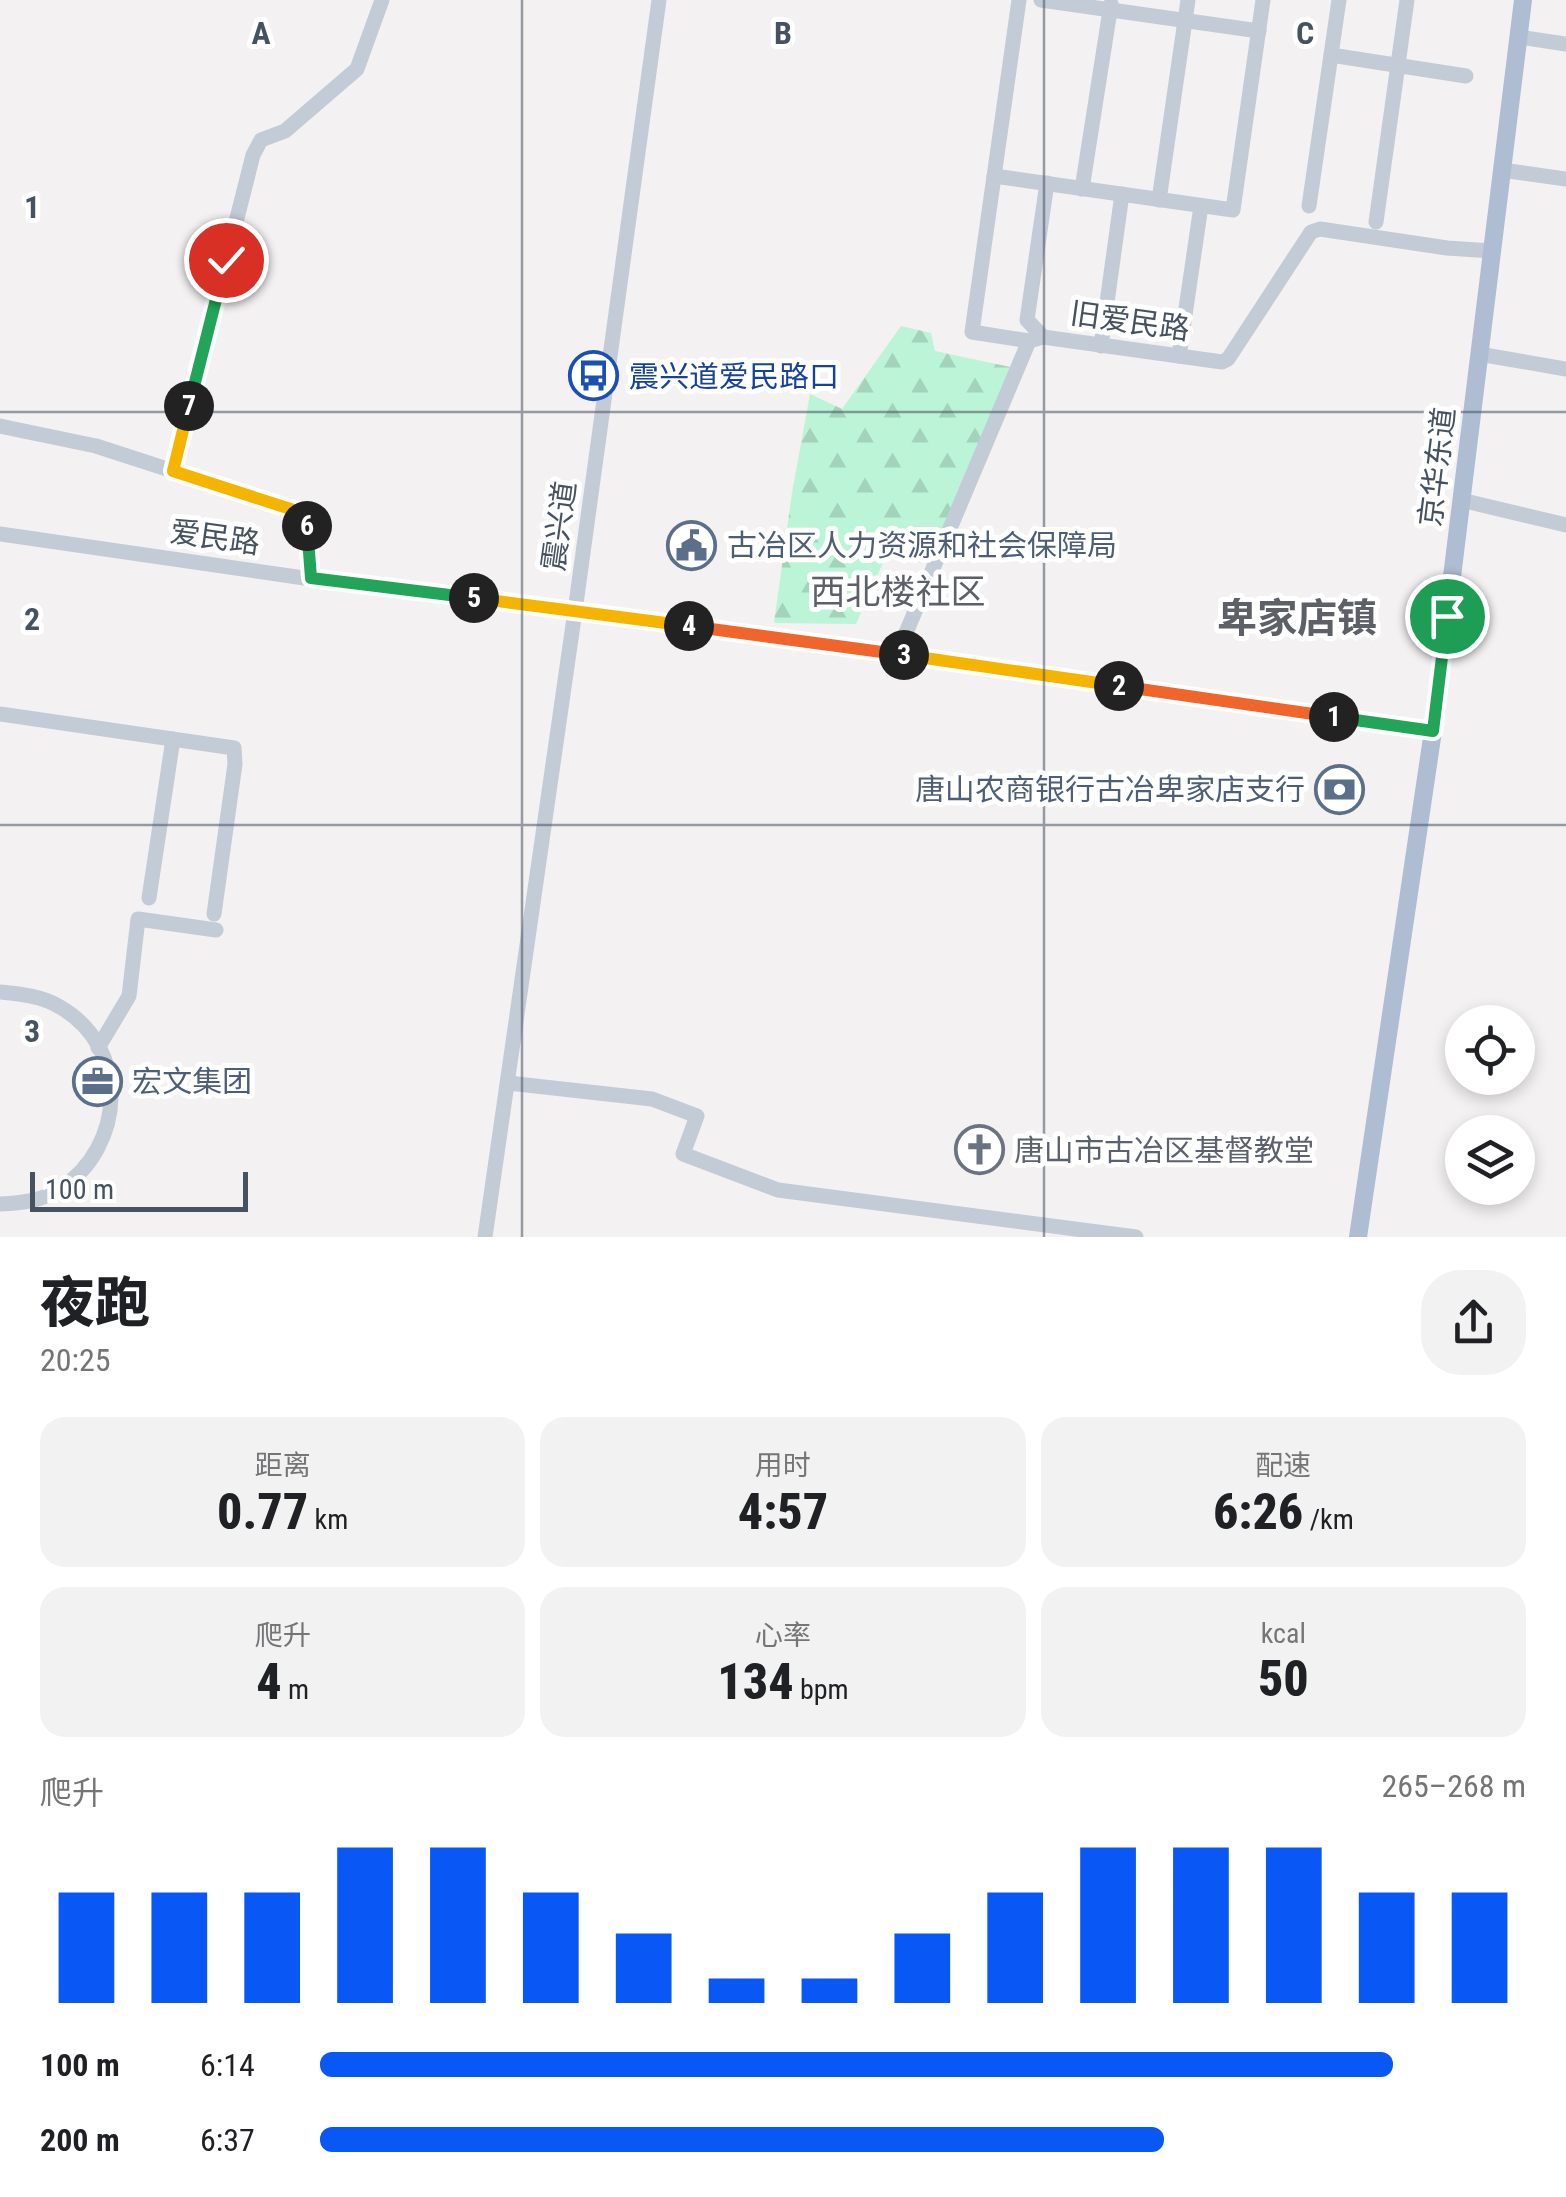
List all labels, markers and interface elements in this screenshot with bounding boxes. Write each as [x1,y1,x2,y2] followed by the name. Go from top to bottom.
[251,14,271,52] text: A
[774,14,792,52] text: B
[1296,14,1314,52] text: C
[24,188,40,226] text: 1
[184,218,269,303] pin
[199,233,254,288] icon: check
[1068,295,1192,347] street label: 旧爱民路
[568,350,620,402] bus stop icon: 震兴道爱民路口
[629,359,839,394] place label: 震兴道爱民路口
[164,381,214,431] pin: 7
[182,389,196,422] text: 7
[1412,405,1462,529] street label: 京华东道
[535,479,583,573] street label: 震兴道
[282,501,332,551] pin: 6
[300,509,314,542] text: 6
[168,513,262,561] street label: 爱民路
[666,519,718,571] public building icon: 古冶区人力资源和社会保障局
[727,528,1117,563] place label: 古冶区人力资源和社会保障局
[810,572,986,613] district label: 西北楼社区
[449,573,499,623] pin: 5
[1405,574,1490,659] pin
[467,581,481,614] text: 5
[1420,589,1475,644] icon: arrive
[1217,595,1377,642] district label: 卑家店镇
[24,600,40,638] text: 2
[664,601,714,651] pin: 4
[682,609,696,642] text: 4
[879,630,929,680] pin: 3
[897,638,911,671] text: 3
[1094,661,1144,711] pin: 2
[1112,669,1126,702] text: 2
[1309,692,1359,742] pin: 1
[1327,700,1341,733] text: 1
[1314,763,1366,815] bank icon: 唐山农商银行古冶卑家店支行
[915,772,1305,807] place label: 唐山农商银行古冶卑家店支行
[1445,1005,1535,1205] map controls
[1445,1005,1535,1095] button: locate
[24,1012,40,1050] text: 3
[71,1055,123,1107] office icon: 宏文集团
[132,1064,252,1099] place label: 宏文集团
[1445,1115,1535,1205] button: layers
[953,1124,1005,1176] church icon: 唐山市古冶区基督教堂
[1014,1133,1314,1168] place label: 唐山市古冶区基督教堂
[30,1167,248,1212] scale bar
[45,1173,114,1206] text: 100 m
[1421,1270,1526,1375] button: share
[40,1271,150,1335] text: 夜跑
[40,1341,111,1379] text: 20:25
[255,1449,311,1482] text: 距离
[755,1449,811,1482] text: 用时
[1255,1449,1311,1482] text: 配速
[217,1483,308,1541] text: 0.77
[738,1483,828,1541] text: 4:57
[1213,1483,1303,1541] text: 6:26
[308,1503,348,1536] text: km
[1303,1503,1354,1536] text: /km
[1261,1617,1306,1650] text: kcal
[255,1619,311,1652] text: 爬升
[755,1619,811,1652] text: 心率
[1258,1650,1309,1708] text: 50
[256,1653,282,1711] text: 4
[717,1653,794,1711] text: 134
[282,1673,309,1706] text: m
[794,1673,849,1706] text: bpm
[1381,1767,1526,1805] text: 265–268 m
[40,1774,104,1812] text: 爬升
[40,2046,120,2084] text: 100 m
[200,2046,255,2084] text: 6:14
[40,2121,120,2159] text: 200 m
[200,2121,255,2159] text: 6:37

